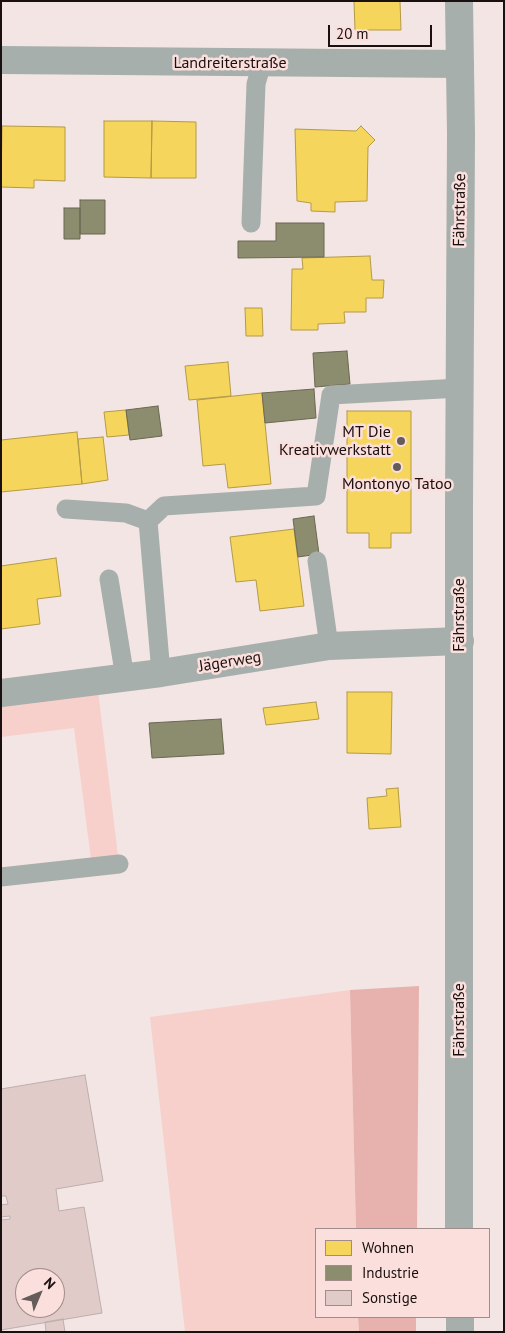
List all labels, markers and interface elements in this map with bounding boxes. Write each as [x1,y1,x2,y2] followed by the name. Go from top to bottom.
[330,15,434,47] scale bar
[336,24,369,43] text: 20 m
[173,53,287,73] street label: Landreiterstraße
[450,173,470,247] street label: Fährstraße
[279,422,391,460] place label: MT Die Kreativwerkstatt
[395,435,407,447] marker: MT Die Kreativwerkstatt
[391,461,403,473] marker: Montonyo Tatoo
[342,474,452,494] place label: Montonyo Tatoo
[449,578,469,652] street label: Fährstraße
[197,648,263,676] street label: Jägerweg
[449,983,469,1057] street label: Fährstraße
[315,1228,490,1318] legend
[362,1238,414,1257] text: Wohnen
[362,1263,419,1282] text: Industrie
[15,1268,65,1318] north arrow
[40,1273,60,1293] text: N
[362,1288,417,1307] text: Sonstige

